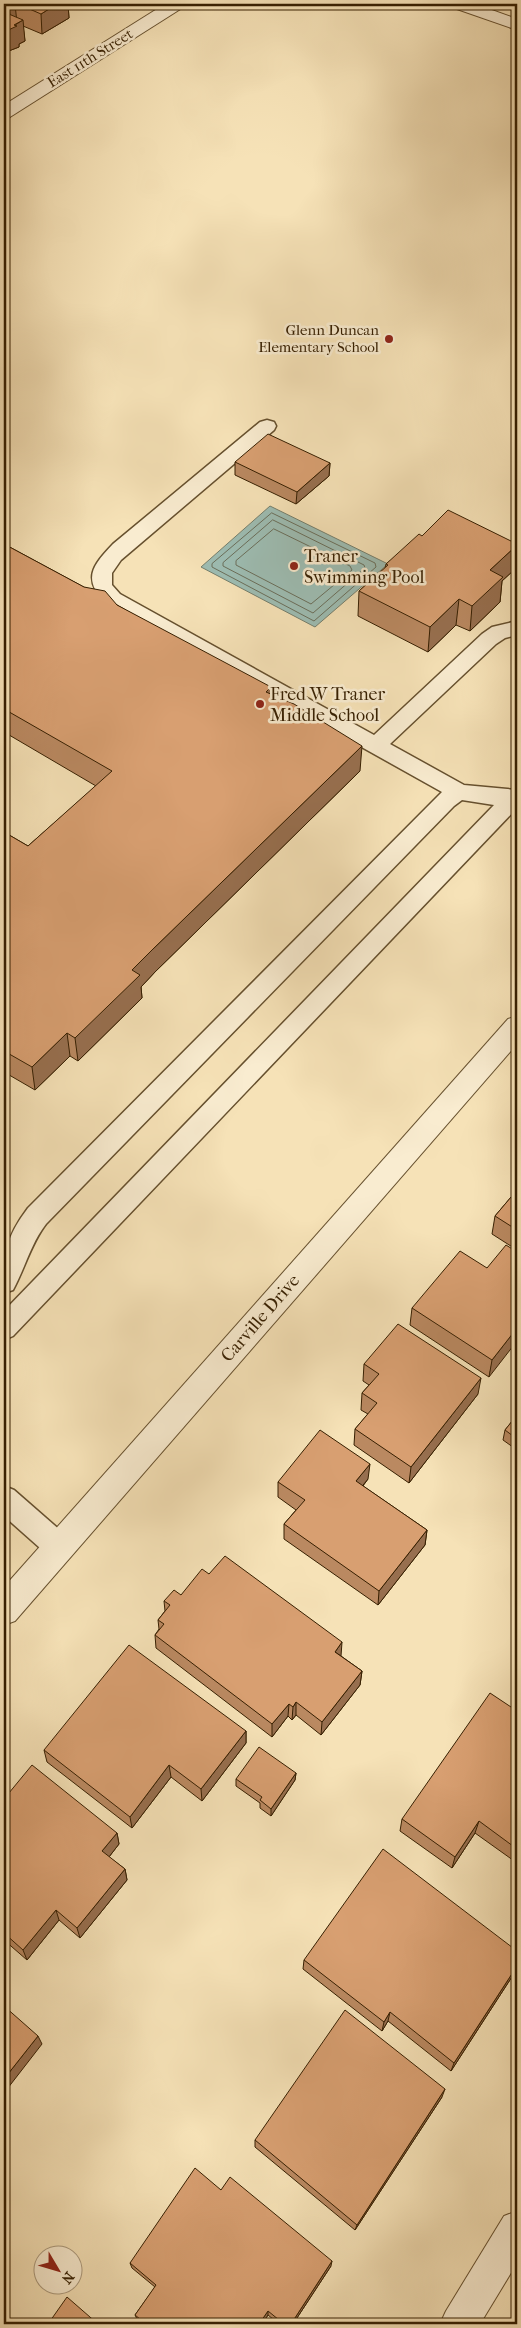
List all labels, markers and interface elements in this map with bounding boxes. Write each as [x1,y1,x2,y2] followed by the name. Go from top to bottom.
[44,24,137,91] street label: East 11th Street
[258,321,379,356] place label: Glenn Duncan Elementary School
[383,333,395,345] marker: Glenn Duncan Elementary School
[304,546,424,588] place label: Traner Swimming Pool
[288,560,300,572] marker: Traner Swimming Pool
[270,684,385,726] place label: Fred W Traner Middle School
[254,698,266,710] marker: Fred W Traner Middle School
[217,1270,304,1366] street label: Carville Drive
[32,2246,82,2296] north arrow
[58,2268,78,2287] text: N

